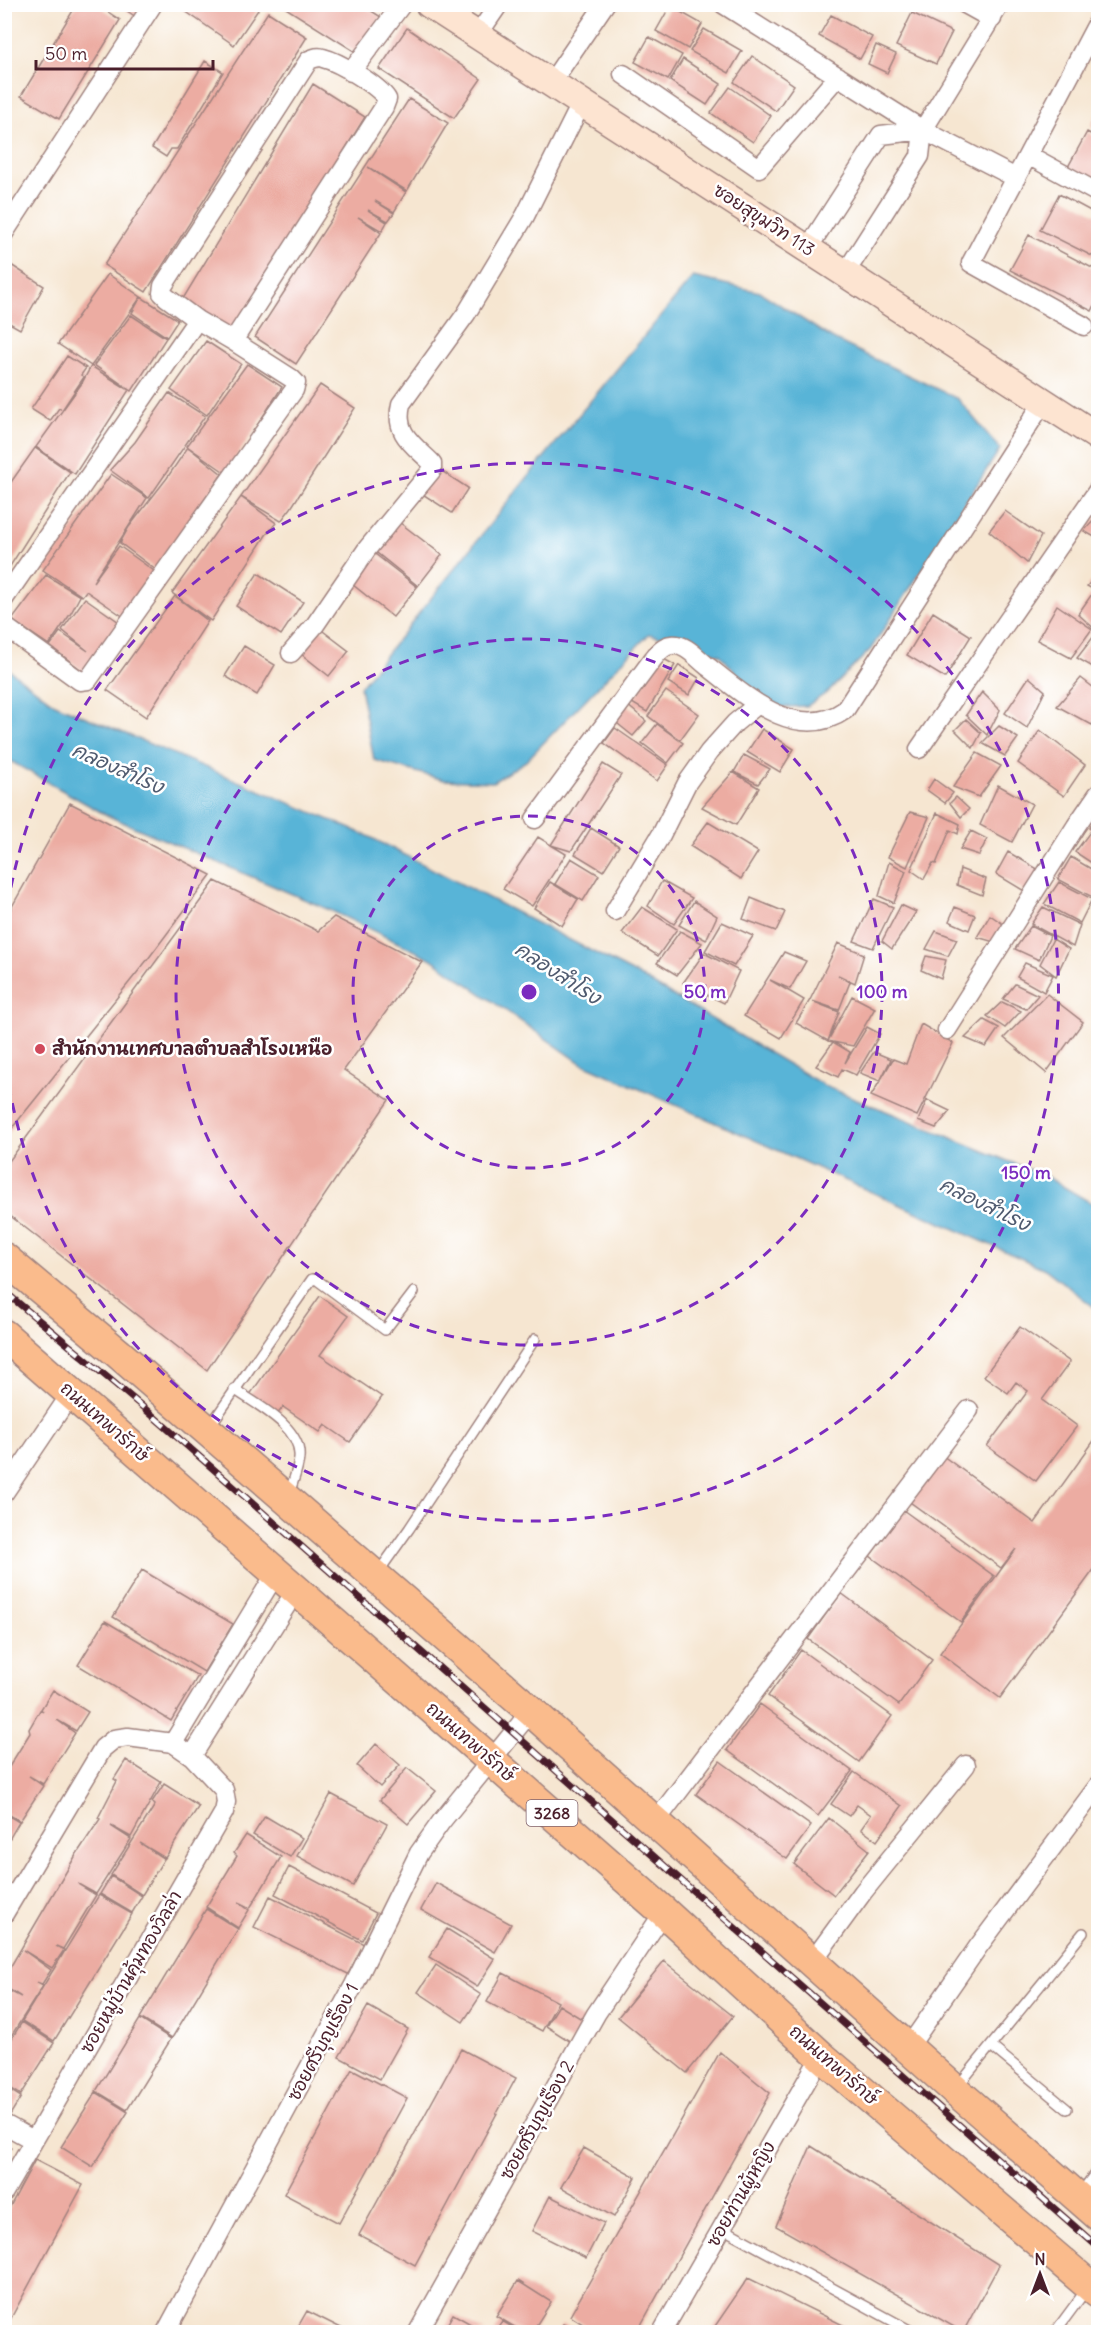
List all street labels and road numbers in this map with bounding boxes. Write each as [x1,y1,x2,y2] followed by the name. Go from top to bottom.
[708,178,819,263] street label: ซอยสุขุมวิท 113
[56,1376,156,1467] street label: ถนนเทพารักษ์
[422,1696,522,1787] street label: ถนนเทพารักษ์
[526,1800,578,1826] road number: 3268
[75,1886,189,2059] street label: ซอยหมู่บ้านคุ้มทองวิลล่า
[282,1979,366,2106] street label: ซอยศรีบุญเรือง 1
[785,2019,885,2110] street label: ถนนเทพารักษ์
[494,2056,582,2185] street label: ซอยศรีบุญเรือง 2
[701,2137,783,2252] street label: ซอยท่านผู้หญิง

